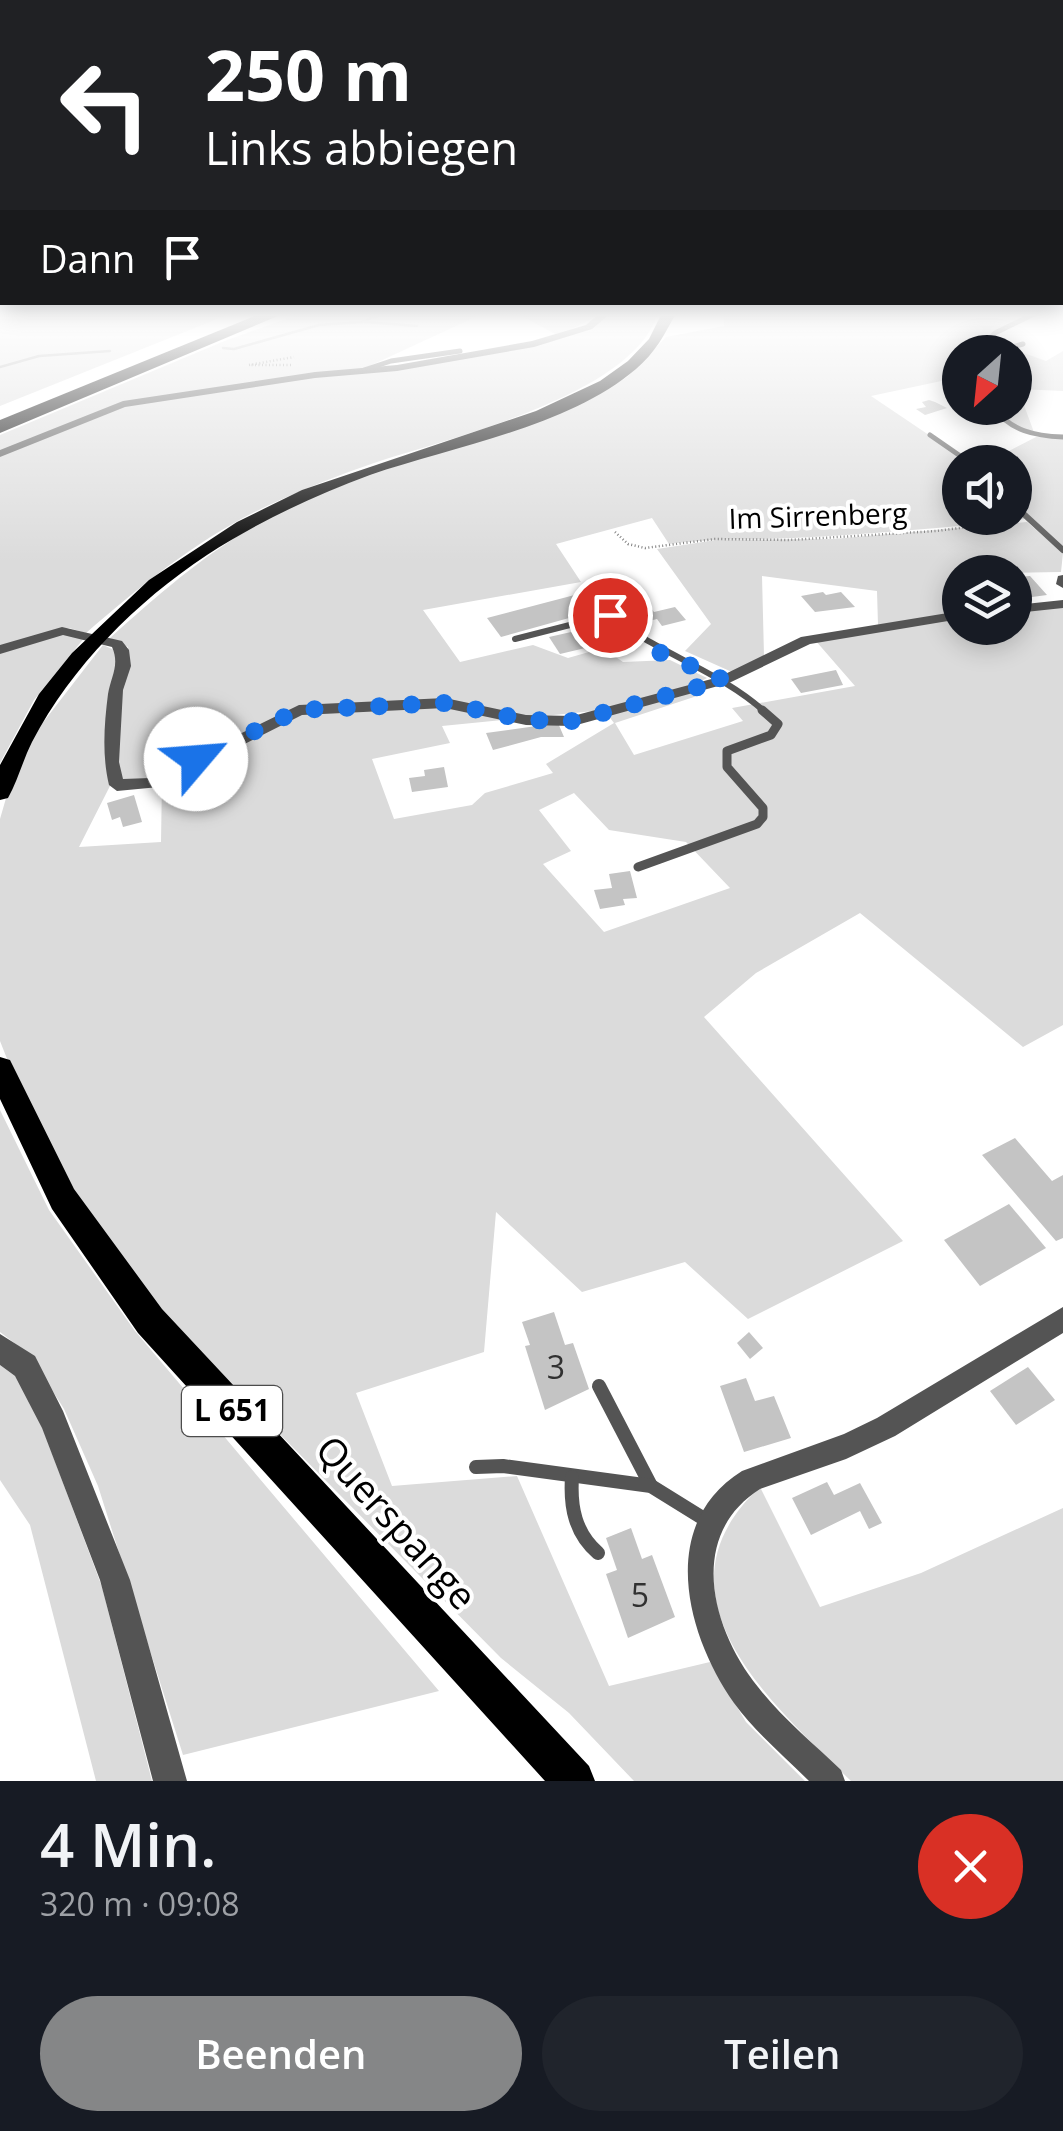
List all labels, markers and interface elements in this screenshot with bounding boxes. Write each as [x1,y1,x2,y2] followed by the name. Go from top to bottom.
[205,26,412,122] text: 250 m
[40,40,170,170] icon: left
[205,117,518,178] text: Links abbiegen
[155,230,210,285] icon: arrive
[40,232,135,284] text: Dann
[942,335,1032,425] north arrow
[942,335,1032,645] map controls
[942,445,1032,535] button: sound
[728,493,908,537] street label: Im Sirrenberg
[942,555,1032,645] button: layers
[568,573,653,658] pin
[583,588,638,643] icon: arrive
[144,707,248,811] position arrow
[547,1345,565,1388] house number: 3
[182,1386,282,1436] road number: L 651
[305,1423,490,1620] street label: Querspange
[631,1573,649,1616] house number: 5
[40,1803,216,1885] text: 4 Min.
[918,1814,1023,1919] button: close
[40,1882,239,1925] text: 320 m · 09:08
[40,1996,522,2111] button: Beenden
[542,1996,1023,2111] button: Teilen

